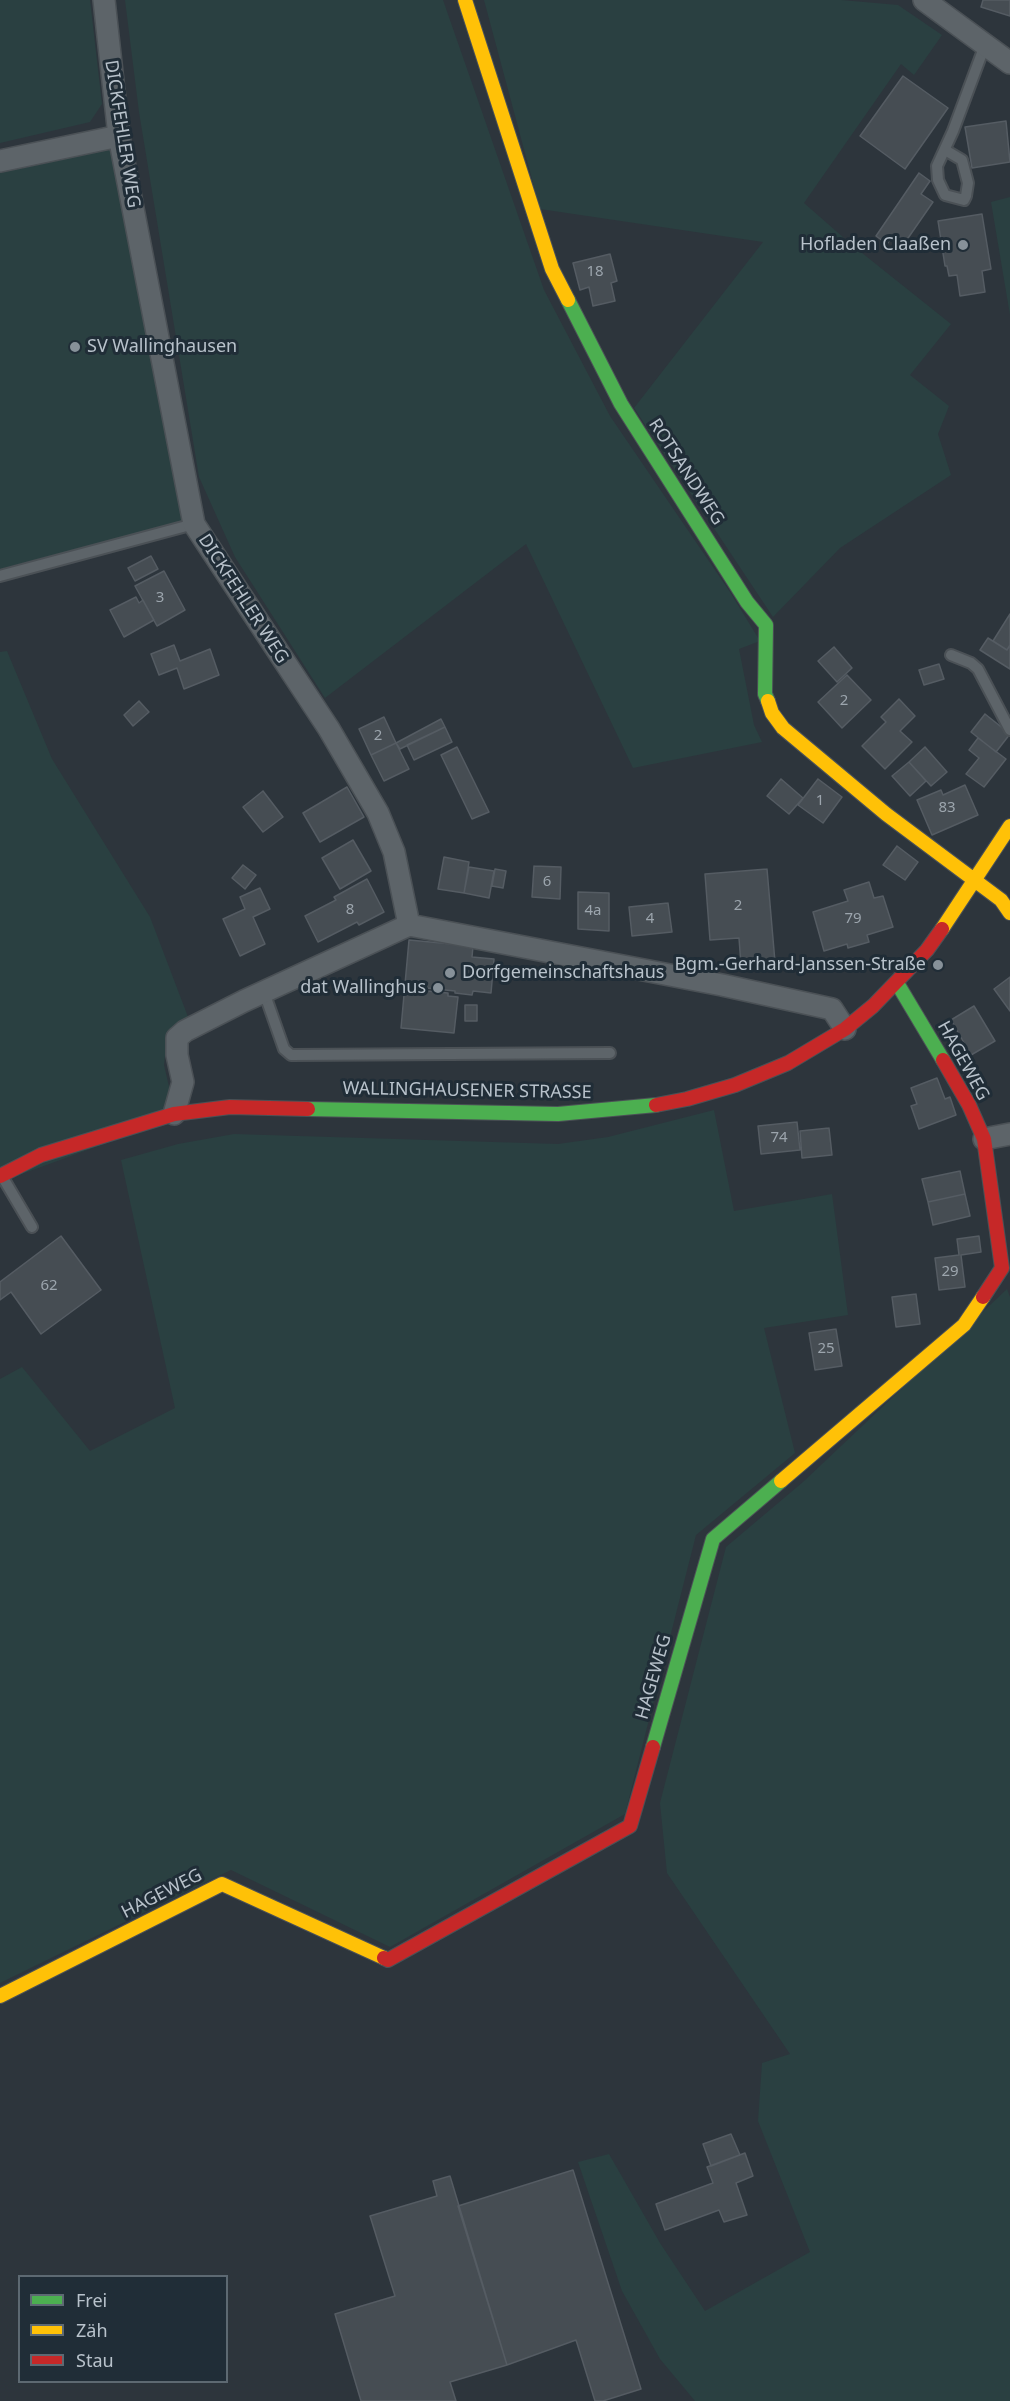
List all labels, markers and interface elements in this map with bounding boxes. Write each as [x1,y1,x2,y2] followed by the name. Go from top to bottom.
[100,58,144,210] street label: DICKFEHLER WEG
[800,234,951,256] place label: Hofladen Claaßen
[956,238,970,252] marker: Hofladen Claaßen
[586,263,604,281] house number: 18
[87,336,237,358] place label: SV Wallinghausen
[68,340,82,354] marker: SV Wallinghausen
[644,415,728,529] street label: ROTSANDWEG
[193,530,293,668] street label: DICKFEHLER WEG
[156,589,164,607] house number: 3
[840,692,848,710] house number: 2
[374,727,382,745] house number: 2
[816,792,824,810] house number: 1
[938,799,956,817] house number: 83
[543,873,551,891] house number: 6
[734,897,742,915] house number: 2
[346,901,354,919] house number: 8
[585,902,601,920] house number: 4a
[646,910,654,928] house number: 4
[844,910,862,928] house number: 79
[674,954,926,976] place label: Bgm.-Gerhard-Janssen-Straße
[931,958,945,972] marker: Bgm.-Gerhard-Janssen-Straße
[462,962,664,984] place label: Dorfgemeinschaftshaus
[443,966,457,980] marker: Dorfgemeinschaftshaus
[300,977,426,999] place label: dat Wallinghus
[431,981,445,995] marker: dat Wallinghus
[932,1018,994,1104] street label: HAGEWEG
[342,1078,592,1104] street label: WALLINGHAUSENER STRASSE
[770,1129,788,1147] house number: 74
[941,1263,959,1281] house number: 29
[40,1277,58,1295] house number: 62
[817,1340,835,1358] house number: 25
[632,1632,676,1722] street label: HAGEWEG
[118,1865,206,1923] street label: HAGEWEG
[18,2275,228,2383] legend
[76,2288,107,2312] text: Frei
[76,2318,108,2342] text: Zäh
[76,2348,114,2372] text: Stau

